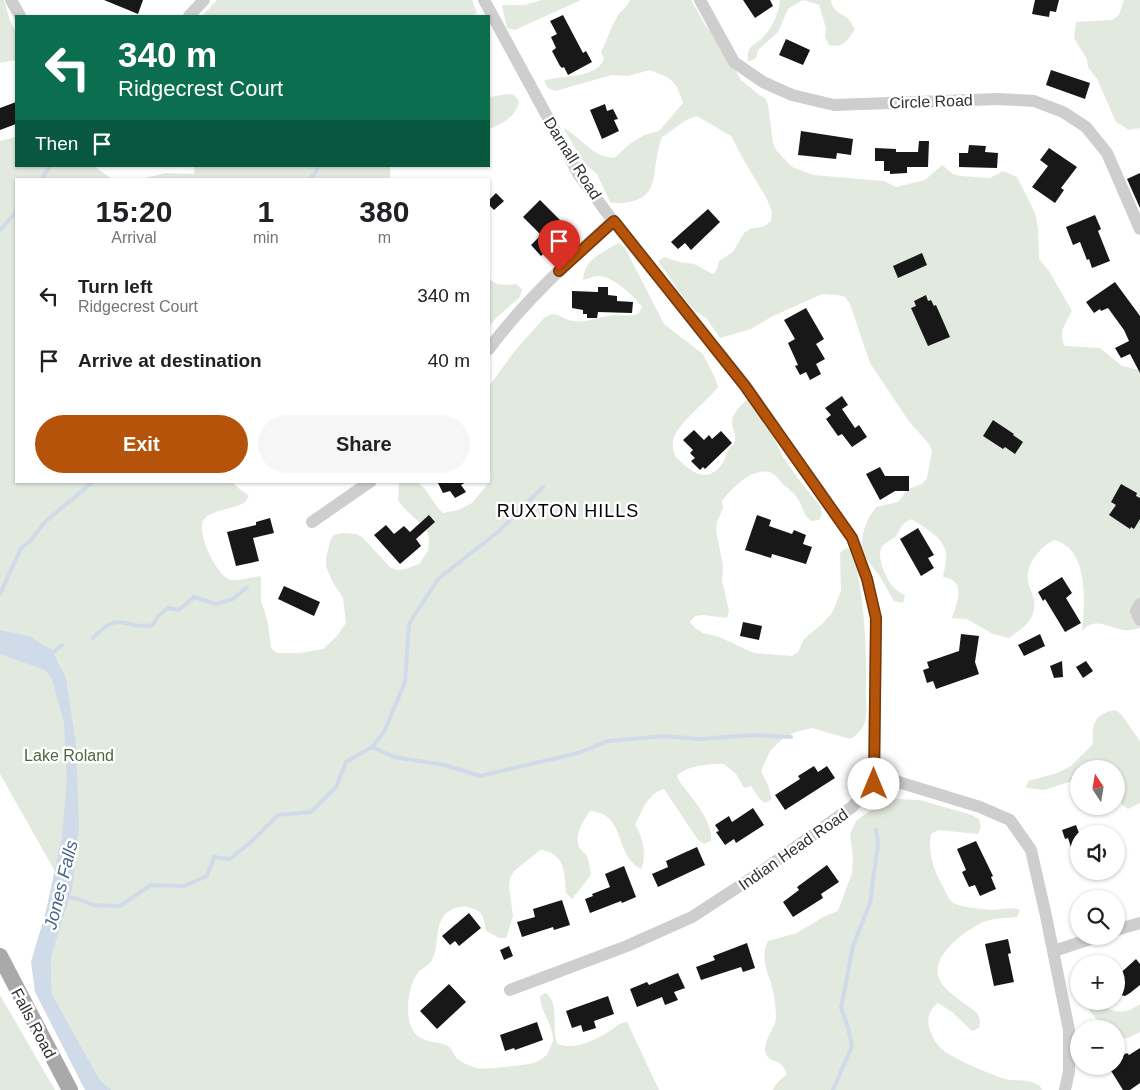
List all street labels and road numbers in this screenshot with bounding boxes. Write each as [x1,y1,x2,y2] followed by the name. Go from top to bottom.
[889,92,973,111] street label: Circle Road
[541,114,605,202] street label: Darnall Road
[736,805,851,893] street label: Indian Head Road
[8,985,59,1061] street label: Falls Road

